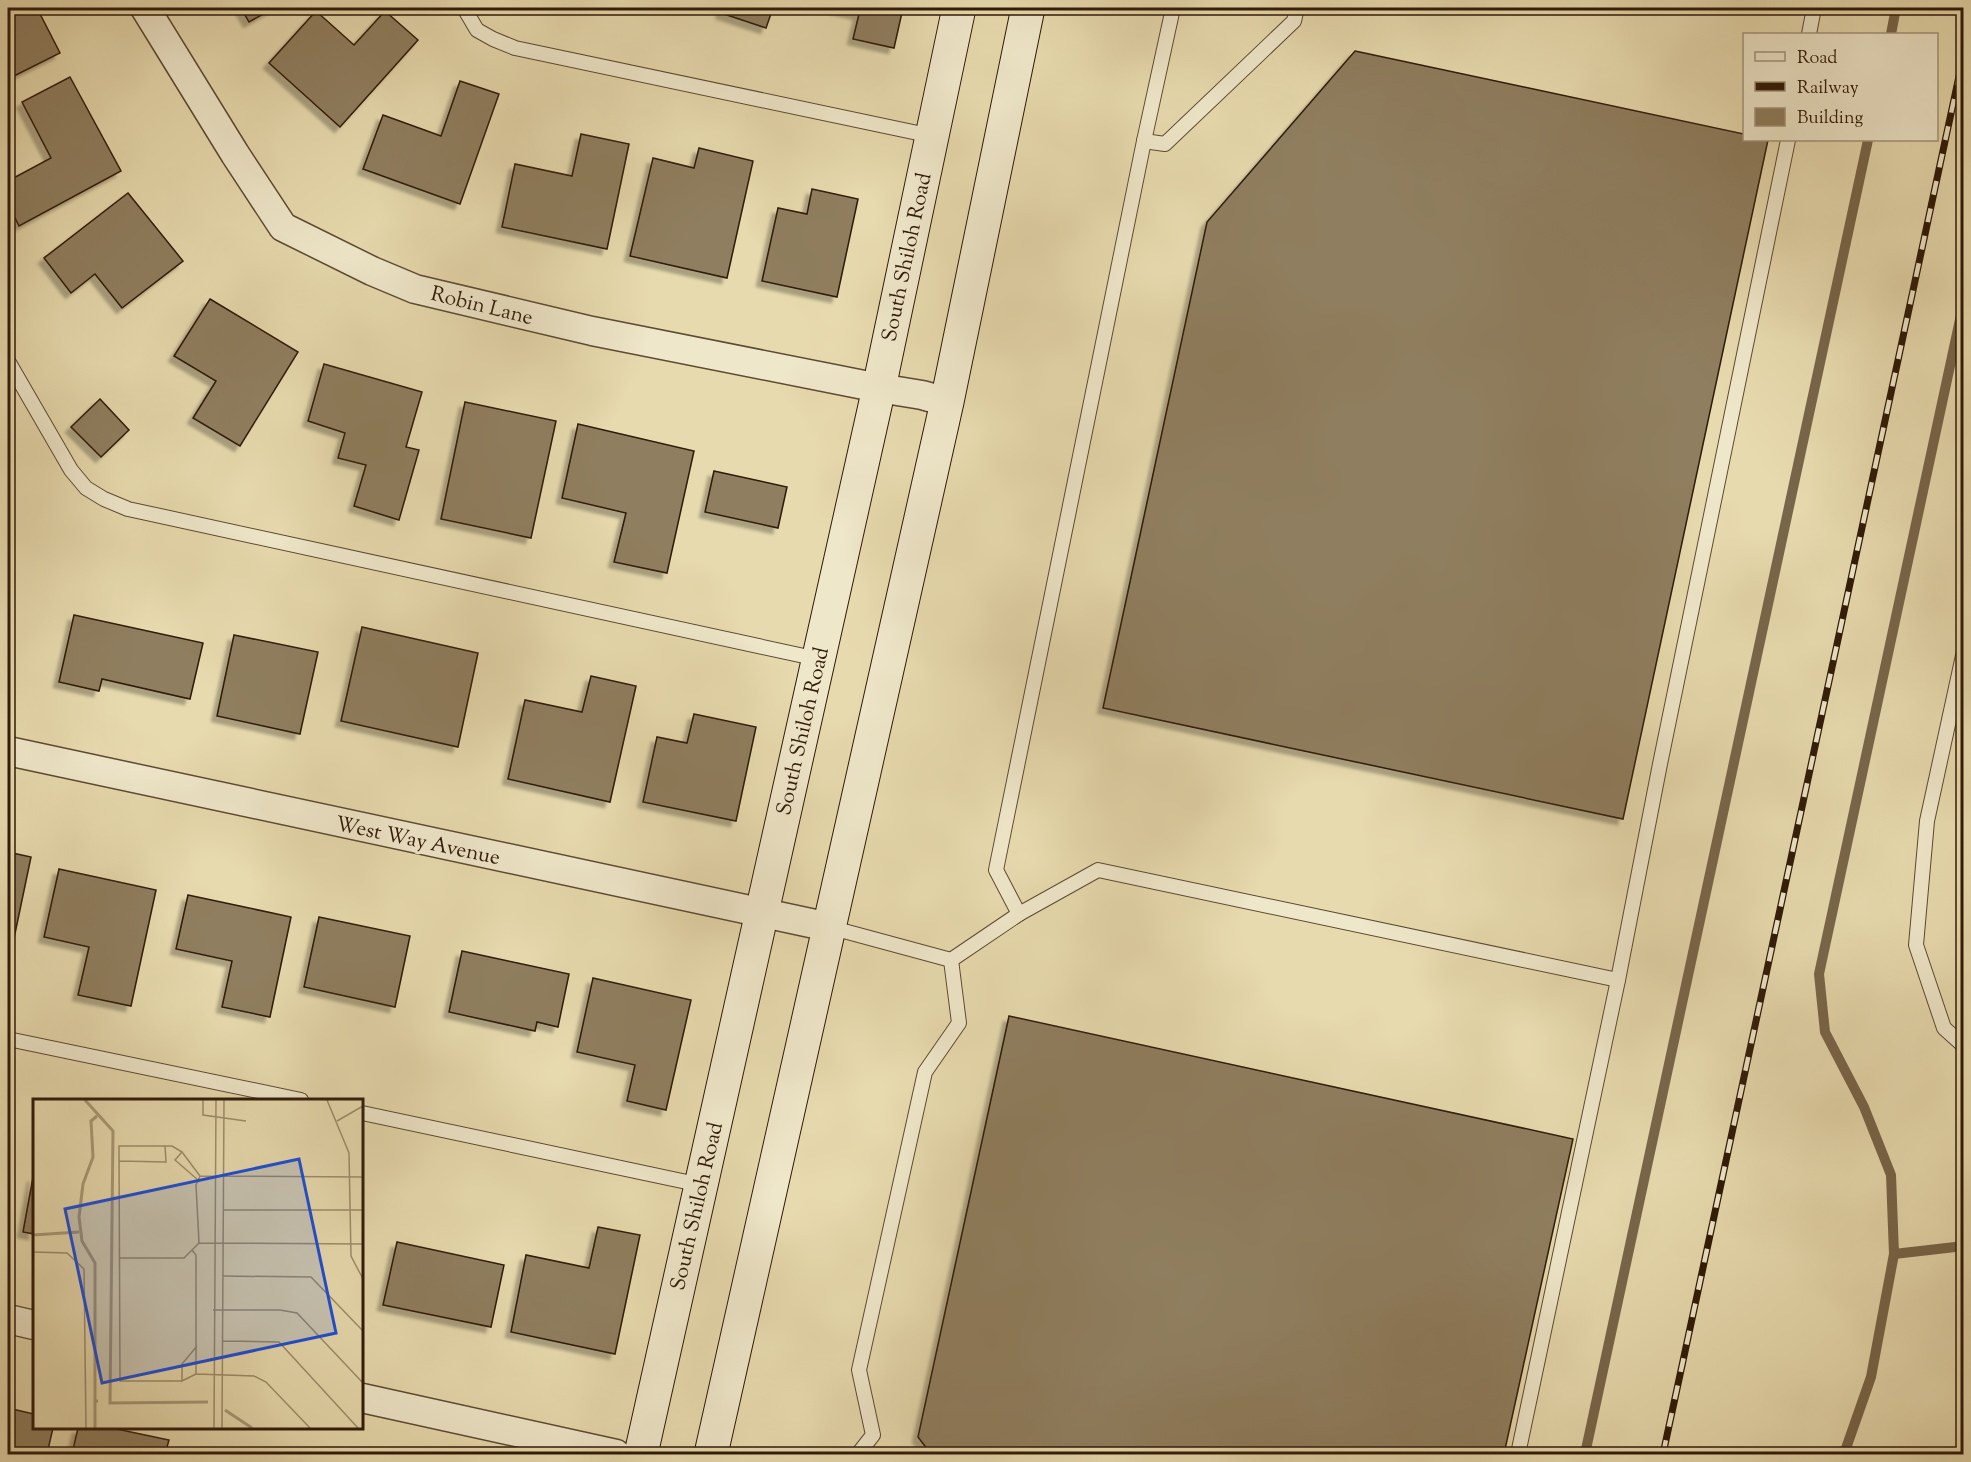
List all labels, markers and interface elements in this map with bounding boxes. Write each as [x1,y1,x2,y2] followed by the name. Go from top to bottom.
[1743,33,1938,141] legend
[1797,46,1837,72] text: Road
[1797,76,1859,102] text: Railway
[1797,106,1863,132] text: Building
[875,170,941,345] street label: South Shiloh Road
[427,280,536,334] street label: Robin Lane
[770,644,838,819] street label: South Shiloh Road
[333,810,503,874] street label: West Way Avenue
[33,1099,363,1429] inset map
[664,1119,732,1294] street label: South Shiloh Road

